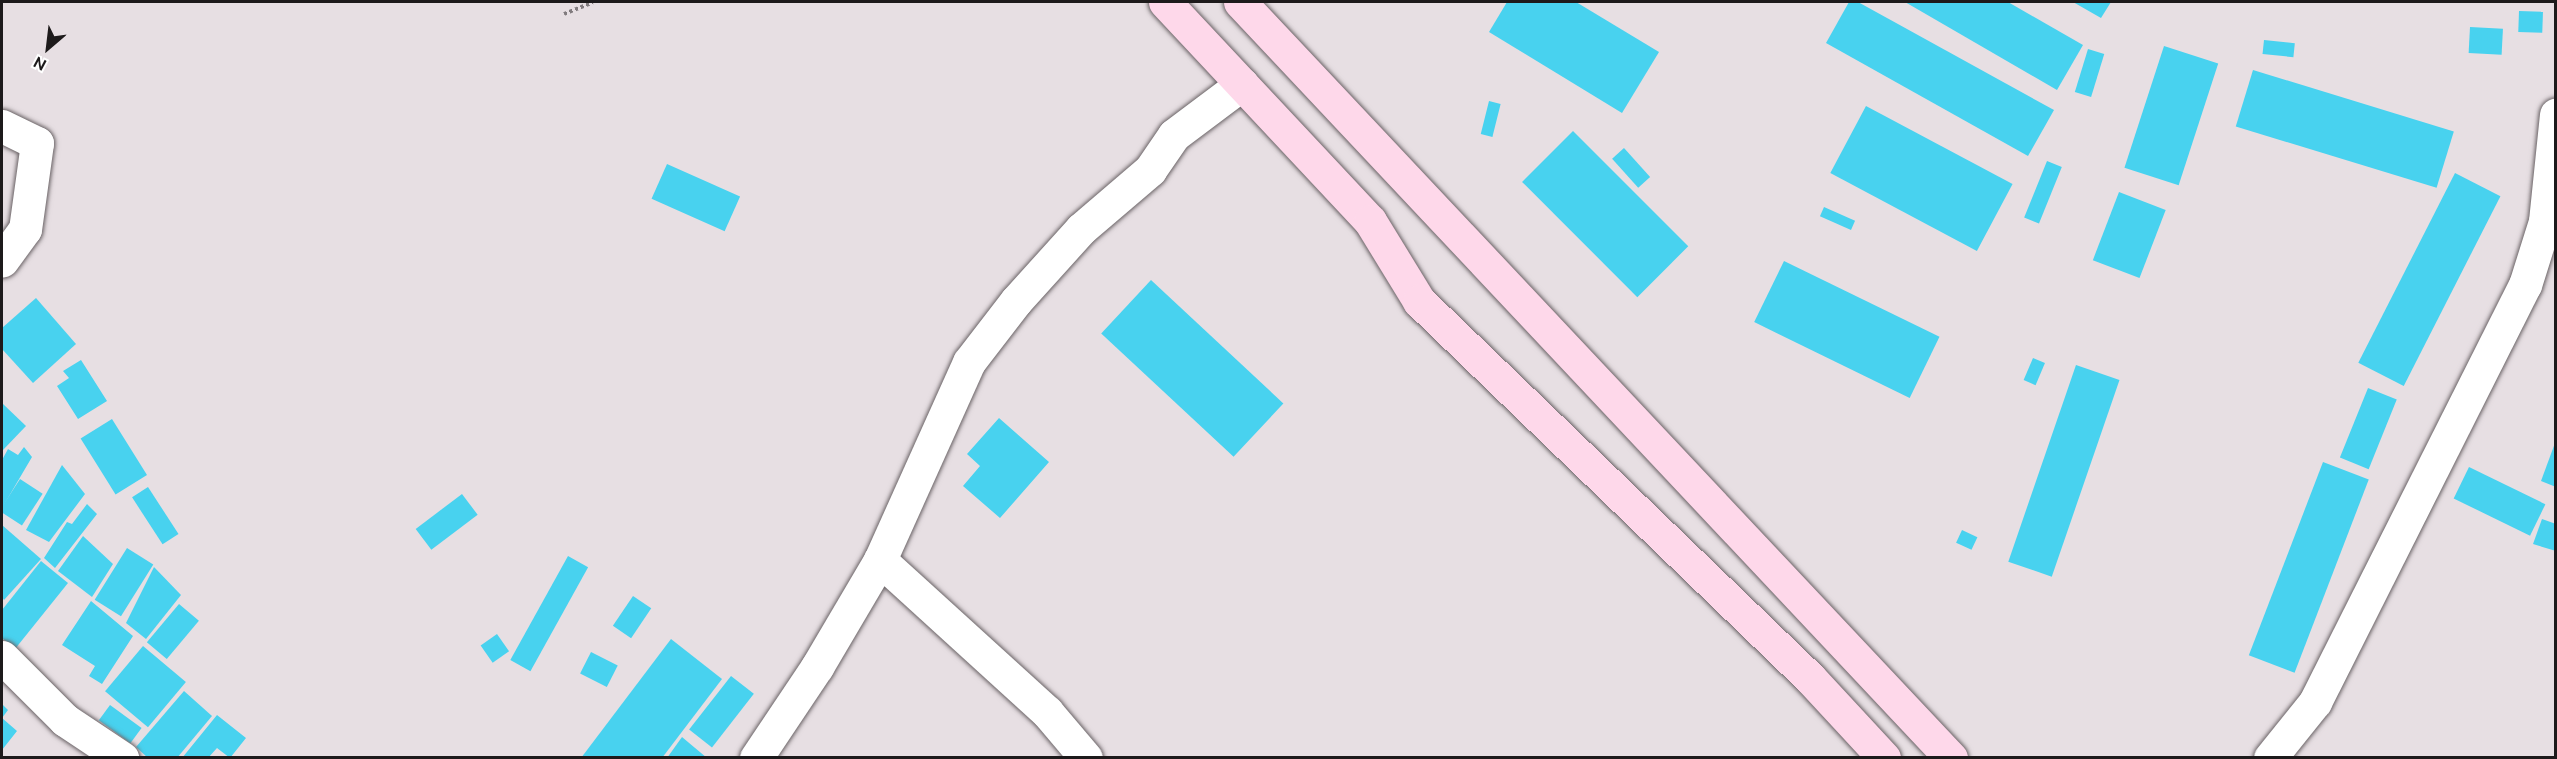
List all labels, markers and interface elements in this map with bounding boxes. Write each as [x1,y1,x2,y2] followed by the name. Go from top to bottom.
[18,18,78,78] north arrow
[30,53,49,75] text: N

